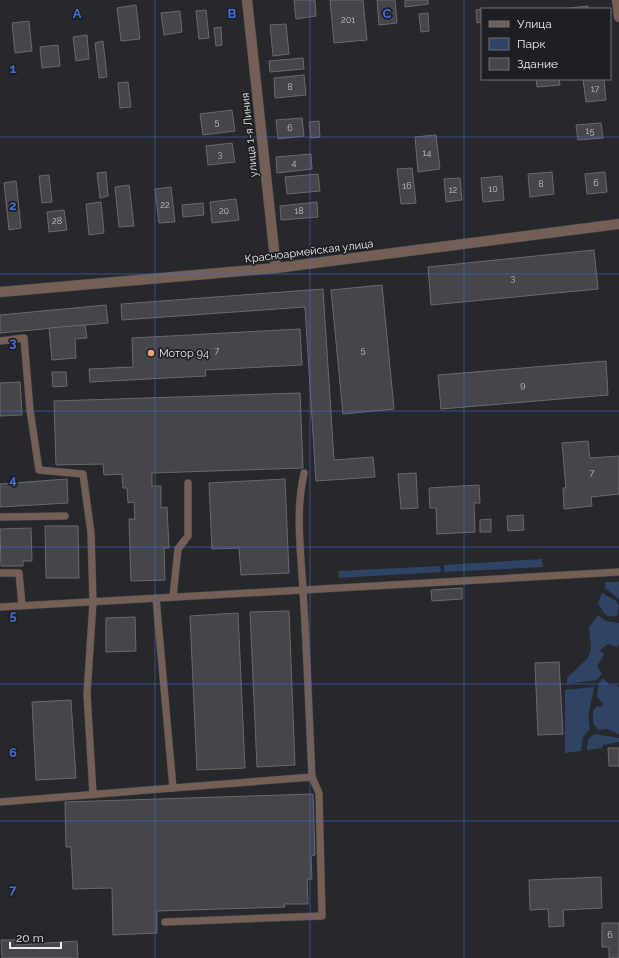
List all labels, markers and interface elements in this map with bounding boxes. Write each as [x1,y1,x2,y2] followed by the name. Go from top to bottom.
[73,6,82,21] text: A
[228,6,237,21] text: B
[383,6,392,21] text: C
[481,8,611,80] legend
[341,15,355,25] house number: 201
[517,17,552,31] text: Улица
[517,37,546,51] text: Парк
[517,57,558,71] text: Здание
[10,61,17,76] text: 1
[287,82,293,92] house number: 8
[591,84,599,94] house number: 17
[239,92,260,178] street label: улица 1-я Линия
[215,117,220,127] house number: 5
[287,123,293,133] house number: 6
[586,126,594,136] house number: 15
[423,148,431,158] house number: 14
[218,149,223,159] house number: 3
[292,158,297,168] house number: 4
[593,178,599,188] house number: 6
[538,179,544,189] house number: 8
[402,181,412,191] house number: 16
[488,184,498,194] house number: 10
[449,185,458,195] house number: 12
[9,198,17,213] text: 2
[160,200,170,210] house number: 22
[219,206,230,216] house number: 20
[294,206,304,216] house number: 18
[52,216,62,226] house number: 28
[244,237,374,266] street label: Красноармейская улица
[511,273,516,283] house number: 3
[9,335,17,350] text: 3
[361,345,366,355] house number: 5
[215,346,220,356] house number: 7
[159,347,209,360] place label: Мотор 94
[146,348,156,358] marker: Мотор 94
[520,380,526,390] house number: 9
[590,468,595,478] house number: 7
[9,472,17,487] text: 4
[9,608,17,623] text: 5
[9,745,17,760] text: 6
[9,882,17,897] text: 7
[10,924,61,950] scale bar
[607,930,613,940] house number: 6
[16,931,44,945] text: 20 m

